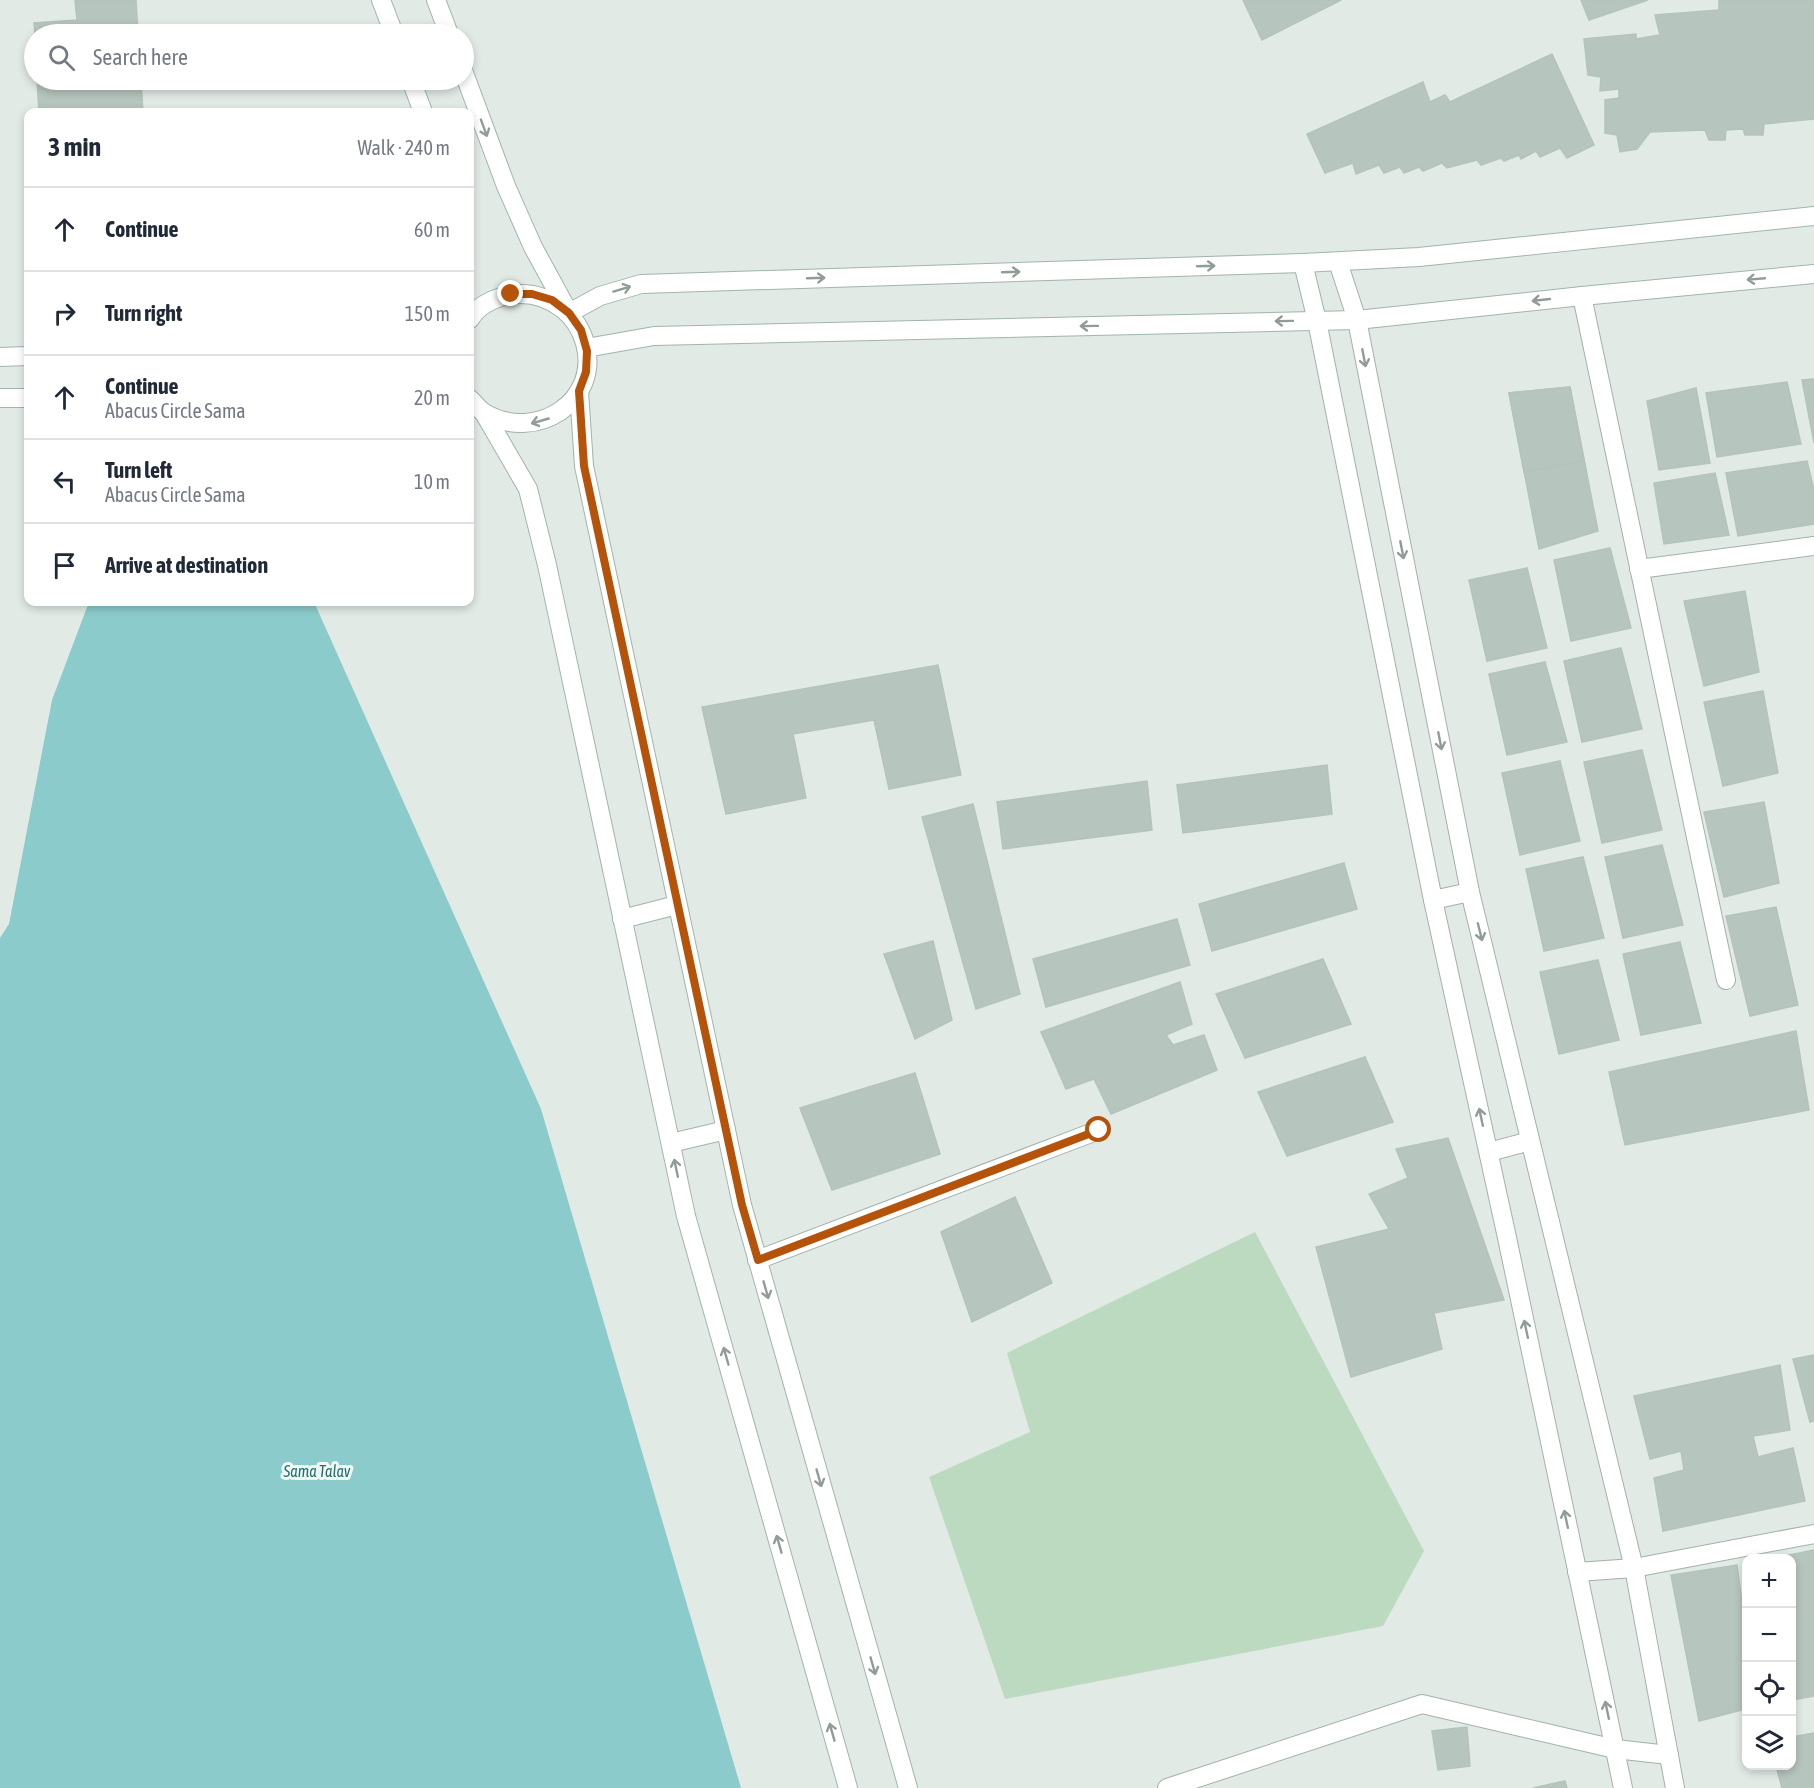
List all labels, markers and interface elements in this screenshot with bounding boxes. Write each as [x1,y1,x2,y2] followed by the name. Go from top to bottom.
[24,24,474,90] search box
[45,41,78,74] icon: search
[93,44,188,70] text: Search here
[479,118,490,137] one-way arrow
[48,132,101,162] text: 3 min
[358,136,450,159] text: Walk · 240 m
[48,213,81,246] icon: ahead
[105,216,179,242] text: Continue
[414,218,450,241] text: 60 m
[1195,260,1215,272] one-way arrow
[1000,266,1020,278] one-way arrow
[805,273,825,284] one-way arrow
[1746,274,1766,285] one-way arrow
[497,280,523,306] route end
[612,283,631,294] one-way arrow
[1531,295,1551,306] one-way arrow
[48,297,81,330] icon: right
[105,300,182,326] text: Turn right
[405,302,450,325] text: 150 m
[1274,316,1294,327] one-way arrow
[1079,320,1099,332] one-way arrow
[1359,348,1370,368] one-way arrow
[105,373,179,399] text: Continue
[48,381,81,414] icon: ahead
[414,386,450,409] text: 20 m
[105,399,246,422] text: Abacus Circle Sama
[531,415,550,427] one-way arrow
[105,457,172,483] text: Turn left
[48,465,81,498] icon: left
[414,470,450,493] text: 10 m
[105,483,246,506] text: Abacus Circle Sama
[1397,539,1408,559] one-way arrow
[48,549,81,582] icon: arrive
[105,552,268,578] text: Arrive at destination
[1435,731,1446,750] one-way arrow
[1474,922,1486,941] one-way arrow
[1475,1108,1486,1128] one-way arrow
[1085,1116,1111,1142] route start
[670,1159,681,1178] one-way arrow
[761,1281,772,1300] one-way arrow
[1520,1319,1531,1339] one-way arrow
[720,1347,731,1366] one-way arrow
[283,1462,351,1480] water label: Sama Talav
[814,1468,825,1487] one-way arrow
[1560,1510,1571,1530] one-way arrow
[773,1535,784,1554] one-way arrow
[1742,1554,1796,1770] map controls
[1742,1554,1796,1608] button: +
[1742,1608,1796,1662] button: −
[868,1656,879,1675] one-way arrow
[1742,1662,1796,1716] button: locate
[1600,1701,1612,1720] one-way arrow
[1742,1716,1796,1770] button: layers
[826,1723,837,1742] one-way arrow

